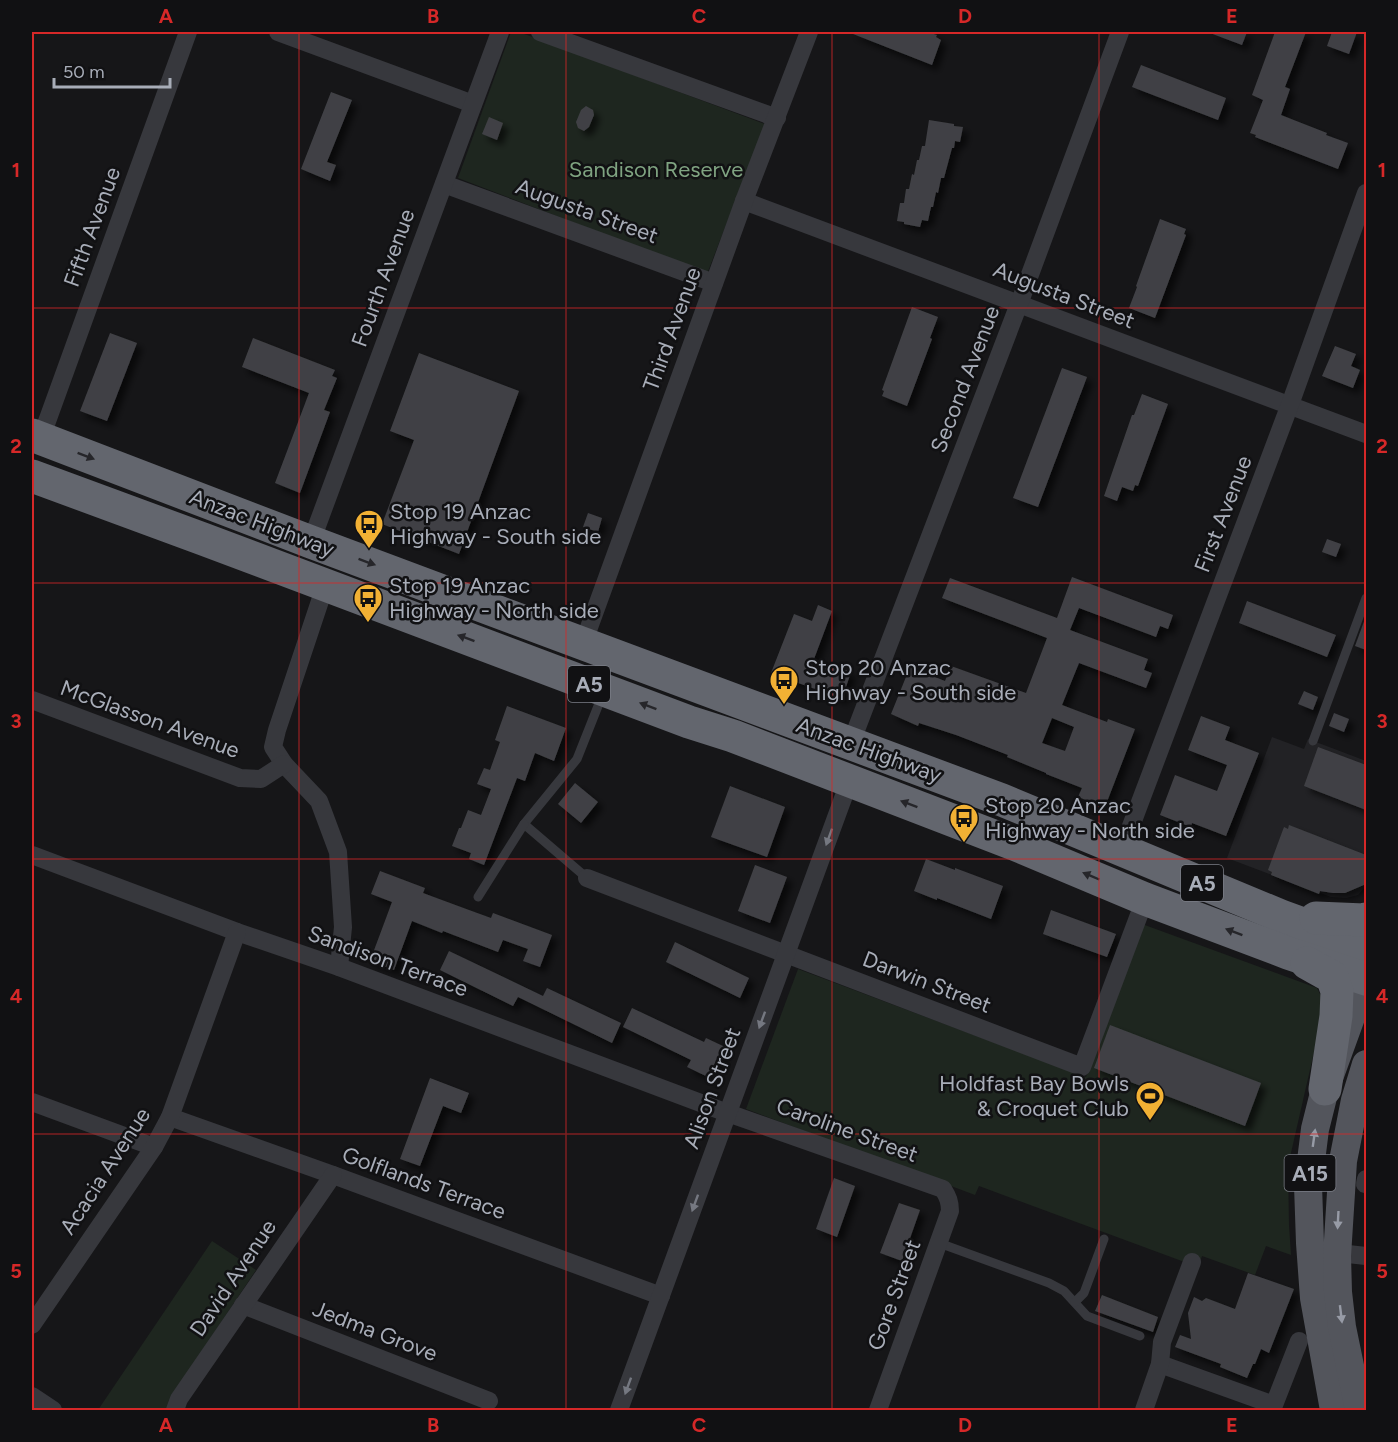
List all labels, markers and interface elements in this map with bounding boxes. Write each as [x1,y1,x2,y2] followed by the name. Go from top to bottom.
[159,4,174,28] text: A
[427,4,439,28] text: B
[692,4,706,28] text: C
[958,4,972,28] text: D
[1226,4,1238,28] text: E
[54,51,170,89] scale bar
[63,61,105,83] text: 50 m
[569,156,743,183] park label: Sandison Reserve
[12,158,20,182] text: 1
[1378,158,1386,182] text: 1
[58,163,126,291] street label: Fifth Avenue
[512,173,662,249] street label: Augusta Street
[346,205,420,351] street label: Fourth Avenue
[990,256,1138,334] street label: Augusta Street
[637,263,707,395] street label: Third Avenue
[925,302,1005,456] street label: Second Avenue
[10,434,22,458] text: 2
[1376,434,1388,458] text: 2
[77,451,95,461] one-way arrow
[1188,452,1258,576] street label: First Avenue
[186,483,339,563] street label: Anzac Highway
[390,498,601,550] place label: Stop 19 Anzac Highway - South side
[353,508,385,550] bus stop icon: Stop 19 Anzac Highway - South side
[358,558,376,568] one-way arrow
[389,572,599,624] place label: Stop 19 Anzac Highway - North side
[352,582,384,624] bus stop icon: Stop 19 Anzac Highway - North side
[457,633,475,642] one-way arrow
[805,654,1016,706] place label: Stop 20 Anzac Highway - South side
[768,664,800,706] bus stop icon: Stop 20 Anzac Highway - South side
[568,666,610,702] road number: A5
[57,674,243,764] street label: McGlasson Avenue
[639,701,657,711] one-way arrow
[10,709,22,733] text: 3
[1376,709,1388,733] text: 3
[793,711,946,789] street label: Anzac Highway
[985,792,1195,844] place label: Stop 20 Anzac Highway - North side
[900,799,918,809] one-way arrow
[948,802,980,844] bus stop icon: Stop 20 Anzac Highway - North side
[823,828,833,846] one-way arrow
[1181,865,1223,901] road number: A5
[1081,871,1099,881] one-way arrow
[304,919,472,1003] street label: Sandison Terrace
[1224,927,1242,937] one-way arrow
[859,945,995,1019] street label: Darwin Street
[10,984,23,1008] text: 4
[1376,984,1389,1008] text: 4
[757,1011,766,1029] one-way arrow
[678,1024,746,1152] street label: Alison Street
[939,1070,1129,1122] place label: Holdfast Bay Bowls & Croquet Club
[1134,1080,1166,1122] sports icon: Holdfast Bay Bowls & Croquet Club
[773,1092,921,1168] street label: Caroline Street
[54,1102,156,1240] street label: Acacia Avenue
[1310,1128,1319,1147] one-way arrow
[338,1141,510,1225] street label: Golflands Terrace
[1284,1155,1336,1191] road number: A15
[689,1194,699,1212] one-way arrow
[1334,1210,1343,1229] one-way arrow
[184,1214,282,1342] street label: David Avenue
[861,1236,927,1354] street label: Gore Street
[10,1259,22,1283] text: 5
[1376,1259,1388,1283] text: 5
[309,1295,441,1367] street label: Jedma Grove
[1336,1304,1345,1323] one-way arrow
[623,1377,633,1395] one-way arrow
[159,1413,174,1437] text: A
[427,1413,439,1437] text: B
[692,1413,706,1437] text: C
[958,1413,972,1437] text: D
[1226,1413,1238,1437] text: E

